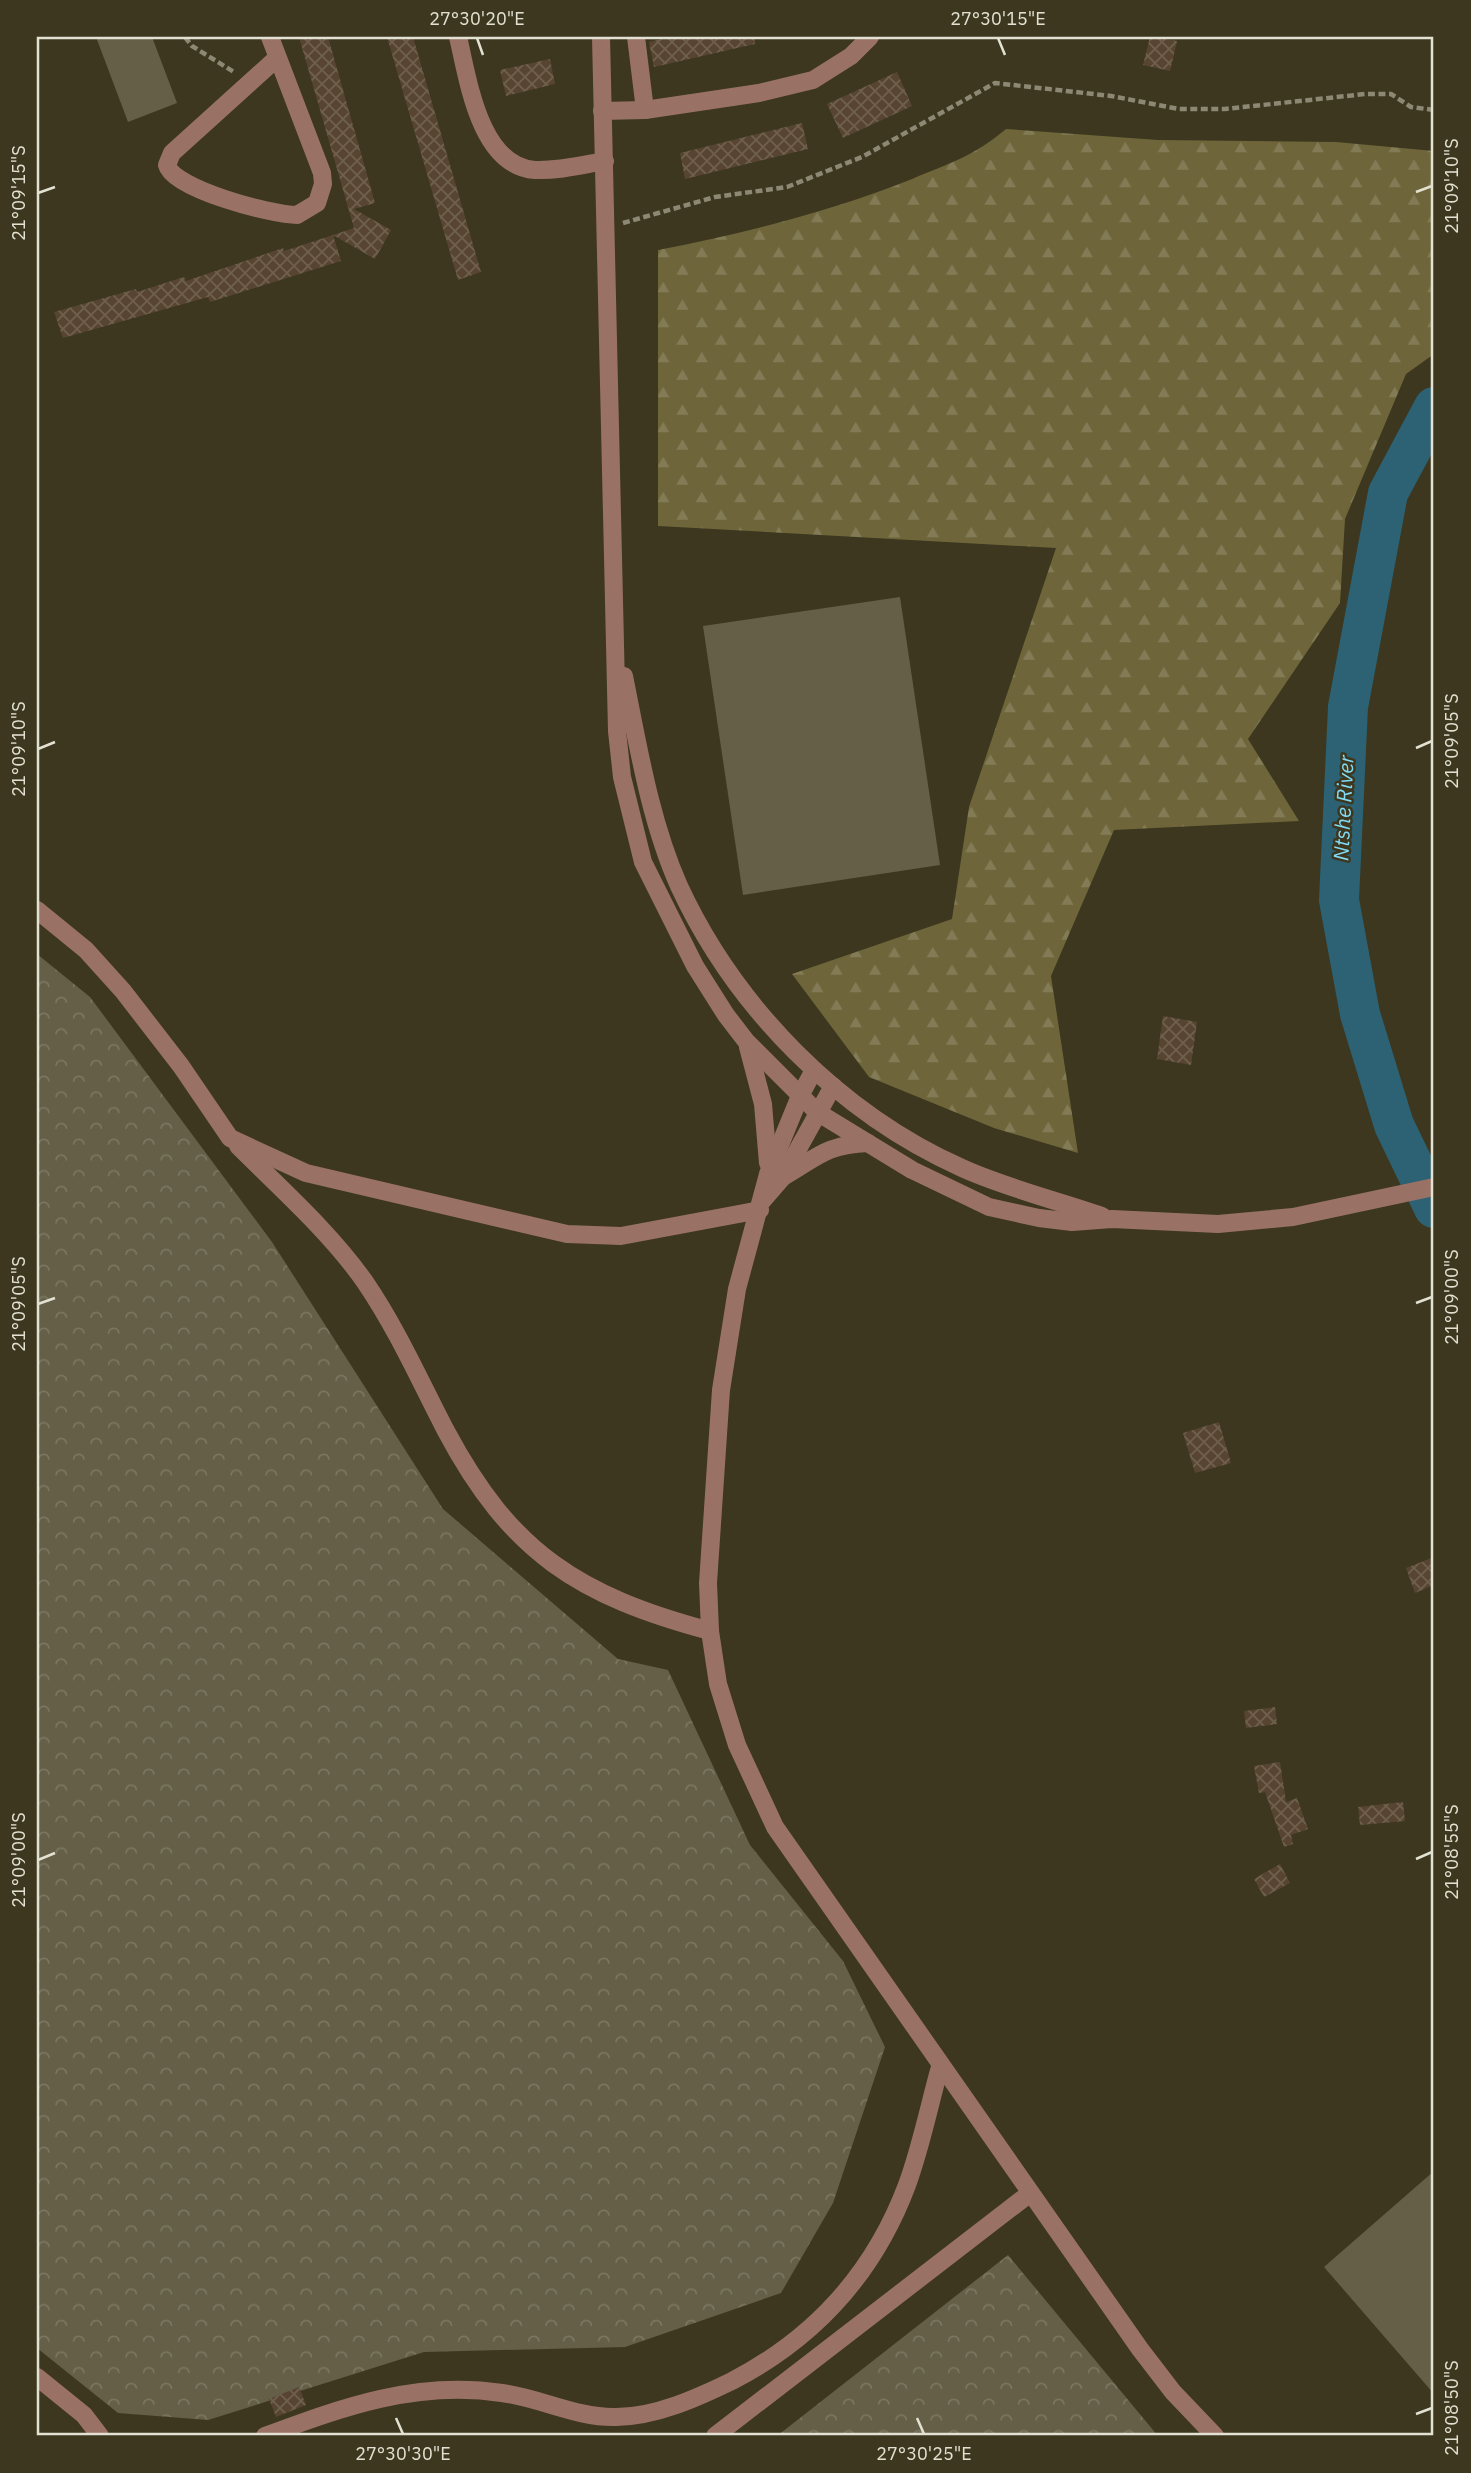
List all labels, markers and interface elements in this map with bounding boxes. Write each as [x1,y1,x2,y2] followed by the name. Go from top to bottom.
[429,7,525,30] text: 27°30'20"E
[950,7,1046,30] text: 27°30'15"E
[1440,138,1463,234] text: 21°09'10"S
[7,145,30,241] text: 21°09'15"S
[1440,693,1463,789] text: 21°09'05"S
[7,701,30,797] text: 21°09'10"S
[1326,753,1360,861] water label: Ntshe River
[1440,1249,1463,1345] text: 21°09'00"S
[7,1256,30,1352] text: 21°09'05"S
[1440,1804,1463,1900] text: 21°08'55"S
[7,1812,30,1908] text: 21°09'00"S
[1440,2360,1463,2456] text: 21°08'50"S
[355,2442,451,2465] text: 27°30'30"E
[876,2442,972,2465] text: 27°30'25"E

